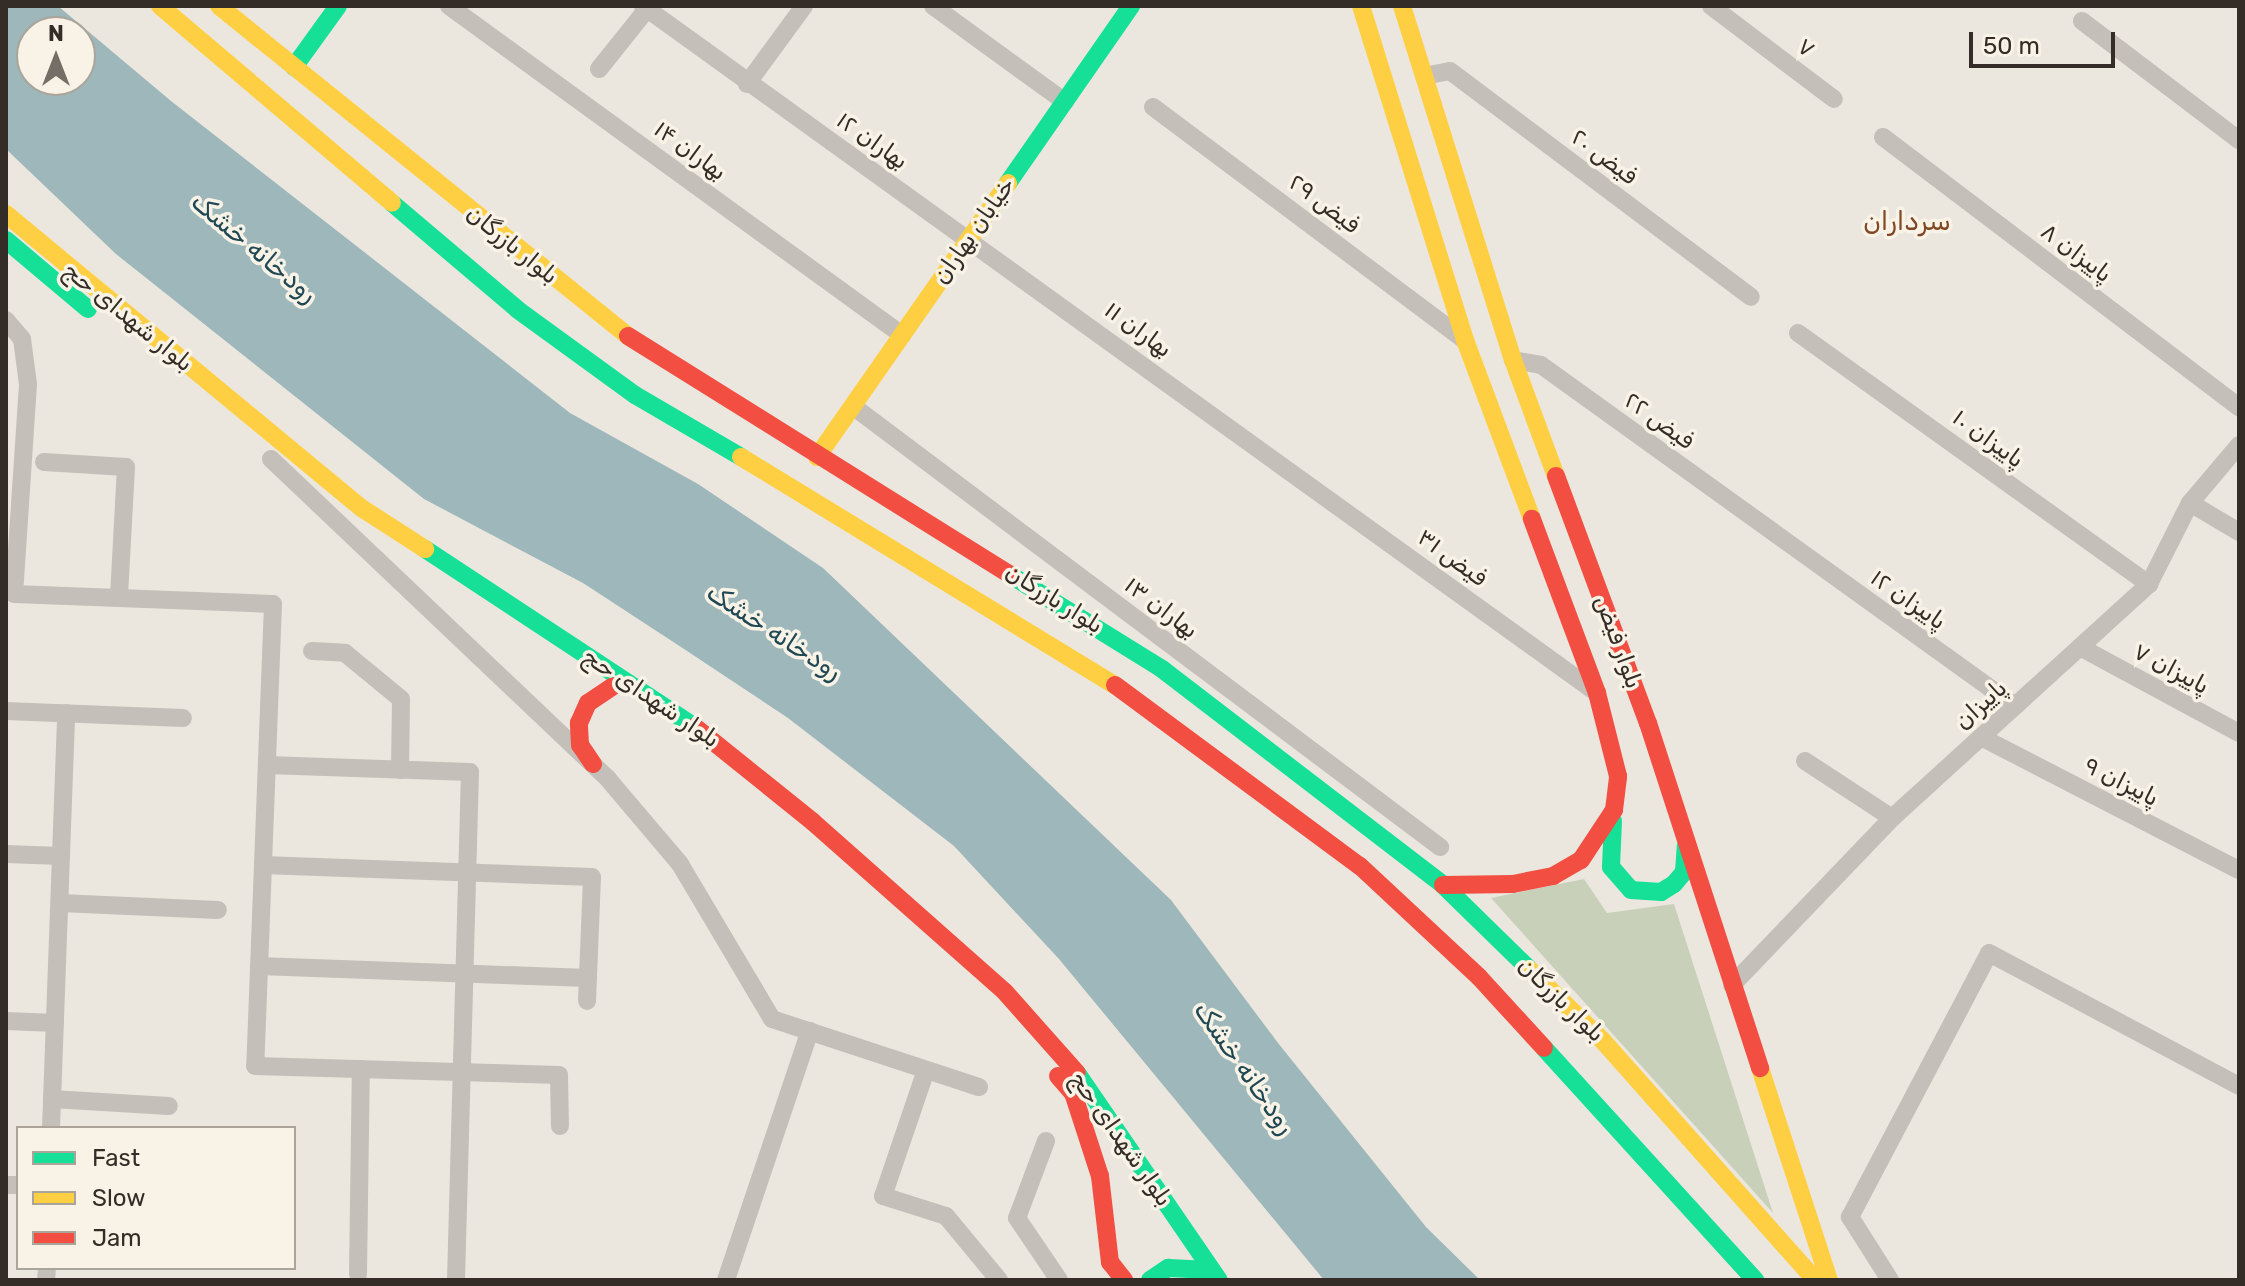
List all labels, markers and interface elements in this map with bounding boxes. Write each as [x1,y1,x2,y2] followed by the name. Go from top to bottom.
[16,16,96,96] north arrow
[1973,16,2119,66] scale bar
[48,20,64,47] text: N
[1791,32,1821,64] street label: ۷
[1983,32,2040,60] text: 50 m
[831,106,913,176] street label: بهاران ۱۲
[648,115,732,187] street label: بهاران ۱۴
[1565,123,1643,191] street label: فیض ۲۰
[1283,168,1365,240] street label: فیض ۲۹
[927,172,1021,290] street label: خیابان بهاران
[185,186,323,310] water label: رودخانه خشک
[460,199,564,291] street label: بلوار بازرگان
[1863,206,1951,238] district label: سرداران
[2035,217,2117,289] street label: پاییزان ۸
[57,256,199,378] street label: بلوار شهدای حج
[1098,296,1178,364] street label: بهاران ۱۱
[1618,386,1700,456] street label: فیض ۲۲
[1947,403,2029,475] street label: پاییزان ۱۰
[1412,523,1492,593] street label: فیض ۳۱
[1000,558,1108,640] street label: بلوار بازرگان
[1865,564,1951,636] street label: پاییزان ۱۲
[1118,571,1204,645] street label: بهاران ۱۳
[701,577,847,687] water label: رودخانه خشک
[1588,592,1648,692] street label: بلوار فیض
[2128,637,2214,701] street label: پاییزان ۷
[577,642,725,754] street label: بلوار شهدای حج
[1949,674,2013,736] street label: پاییزان
[2079,751,2163,813] street label: پاییزان ۹
[1512,952,1610,1048] street label: بلوار بازرگان
[1187,996,1301,1140] water label: رودخانه خشک
[1064,1066,1178,1212] street label: بلوار شهدای حج
[16,1126,296,1270] legend
[92,1144,140,1172] text: Fast
[92,1184,145,1212] text: Slow
[92,1224,142,1252] text: Jam

